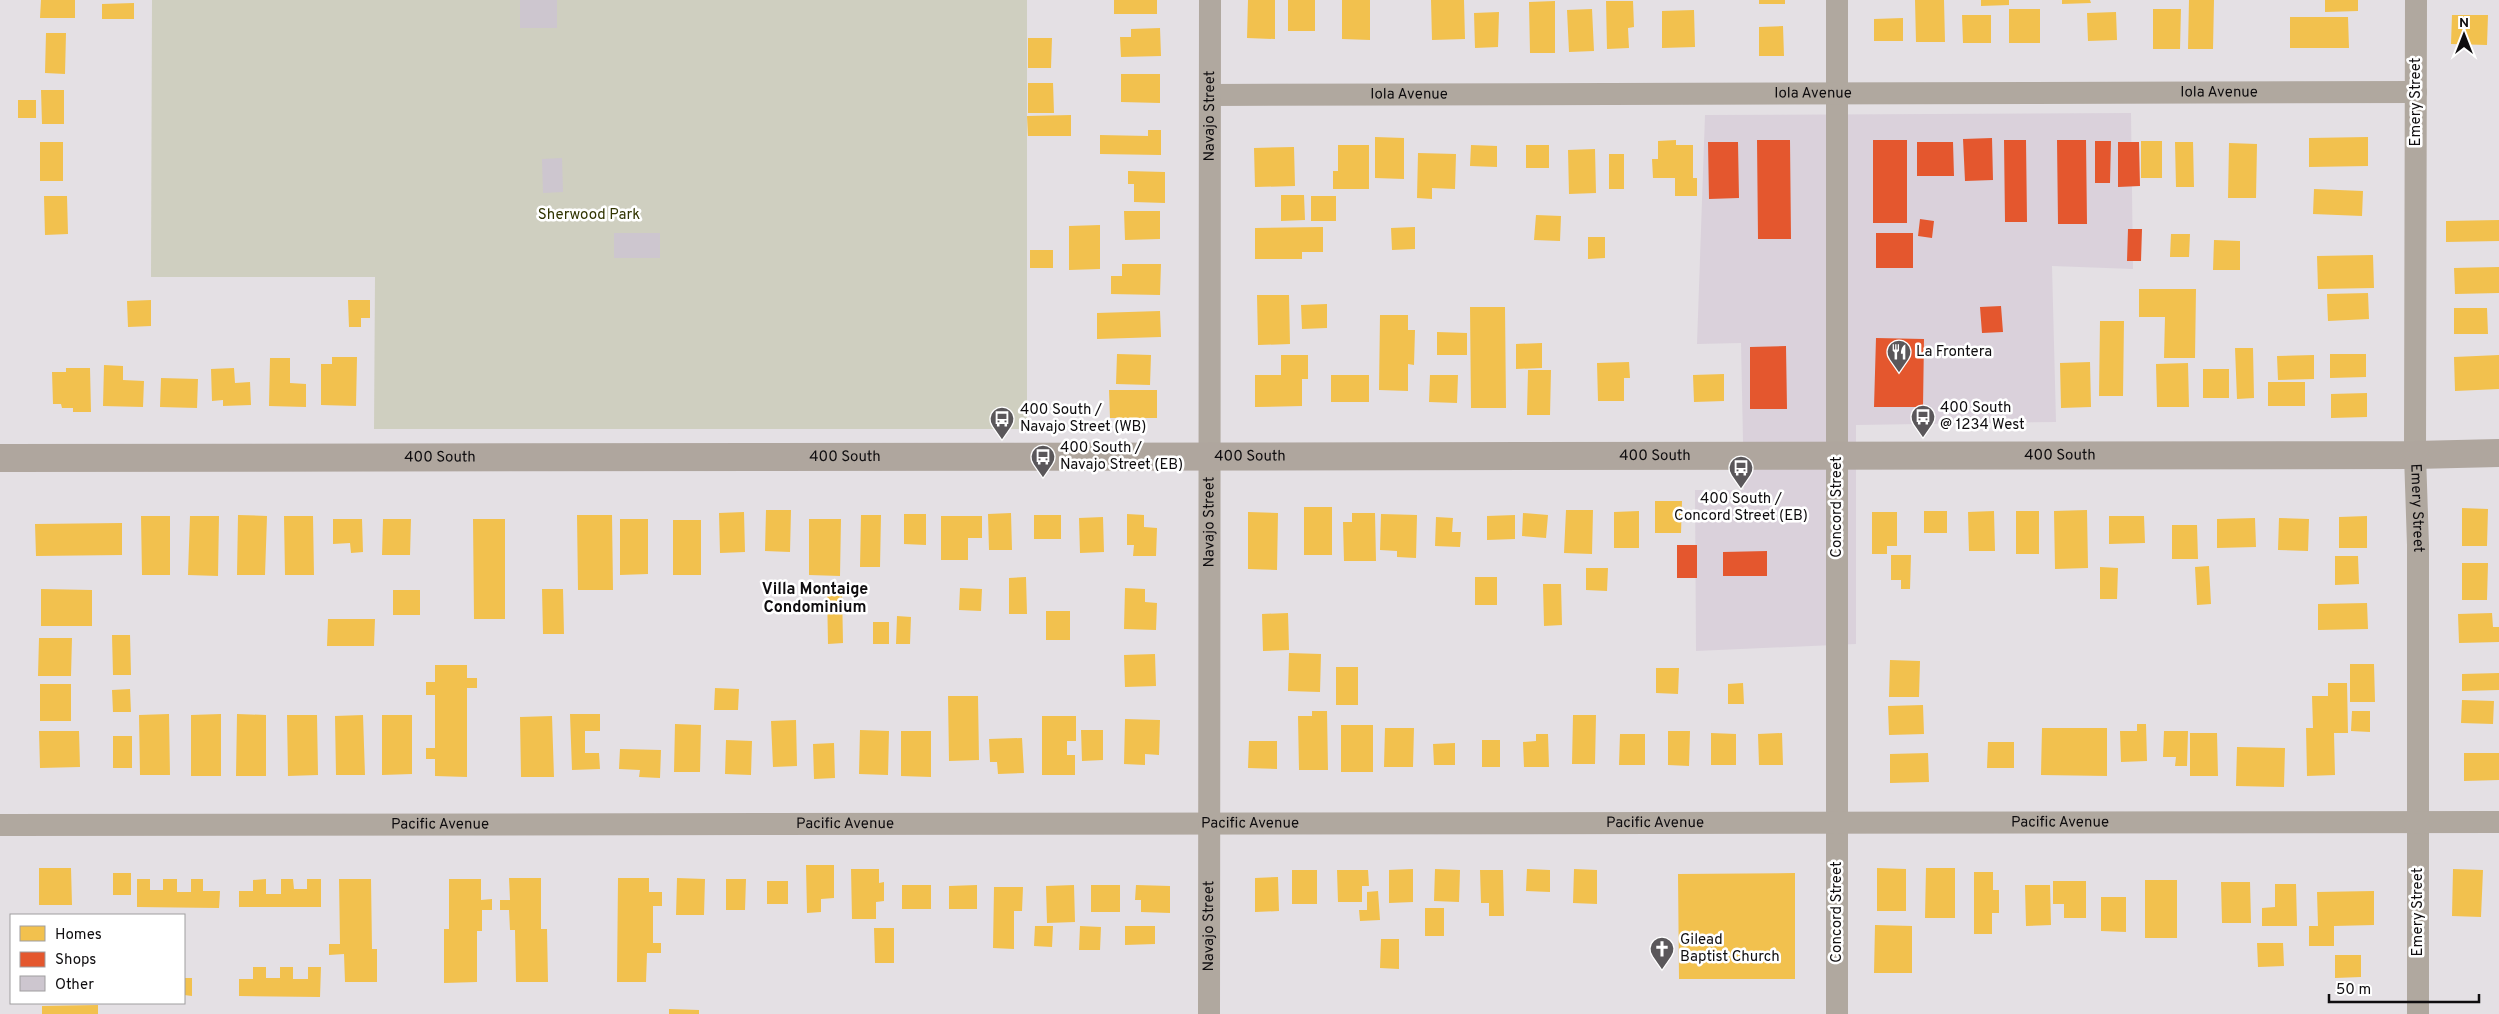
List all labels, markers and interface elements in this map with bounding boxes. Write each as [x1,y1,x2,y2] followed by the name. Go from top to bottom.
[2439,10,2489,60] north arrow
[2459,15,2469,32] text: N
[2407,58,2426,146] street label: Emery Street
[1200,71,1219,161] street label: Navajo Street
[2180,83,2258,102] street label: Iola Avenue
[1774,84,1852,103] street label: Iola Avenue
[1370,85,1448,104] street label: Iola Avenue
[538,206,640,225] park label: Sherwood Park
[1886,339,1912,373] restaurant icon: La Frontera
[1916,343,1992,362] place label: La Frontera
[1940,399,2025,435] place label: 400 South @ 1234 West
[1020,401,1146,437] place label: 400 South / Navajo Street (WB)
[1910,404,1936,438] bus stop icon: 400 South @ 1234 West
[989,406,1015,440] bus stop icon: 400 South / Navajo Street (WB)
[1060,439,1183,475] place label: 400 South / Navajo Street (EB)
[1030,444,1056,478] bus stop icon: 400 South / Navajo Street (EB)
[1619,446,1691,465] street label: 400 South
[2024,446,2096,465] street label: 400 South
[809,447,881,466] street label: 400 South
[1214,447,1286,466] street label: 400 South
[404,448,476,467] street label: 400 South
[1728,455,1754,489] bus stop icon: 400 South / Concord Street (EB)
[1828,456,1847,558] street label: Concord Street
[2406,463,2428,552] street label: Emery Street
[1200,477,1219,567] street label: Navajo Street
[1674,490,1808,526] place label: 400 South / Concord Street (EB)
[762,580,868,618] district label: Villa Montaige Condominium
[1606,813,1704,833] street label: Pacific Avenue
[2011,813,2109,832] street label: Pacific Avenue
[796,814,894,834] street label: Pacific Avenue
[1201,814,1299,833] street label: Pacific Avenue
[391,815,489,834] street label: Pacific Avenue
[1828,861,1847,963] street label: Concord Street
[2409,868,2428,956] street label: Emery Street
[1200,881,1219,971] street label: Navajo Street
[10,914,185,1004] legend
[55,926,102,945] text: Homes
[1680,931,1780,967] place label: Gilead Baptist Church
[1649,936,1675,970] church icon: Gilead Baptist Church
[55,951,96,970] text: Shops
[2329,972,2479,1004] scale bar
[55,976,94,995] text: Other
[2336,981,2371,1000] text: 50 m

